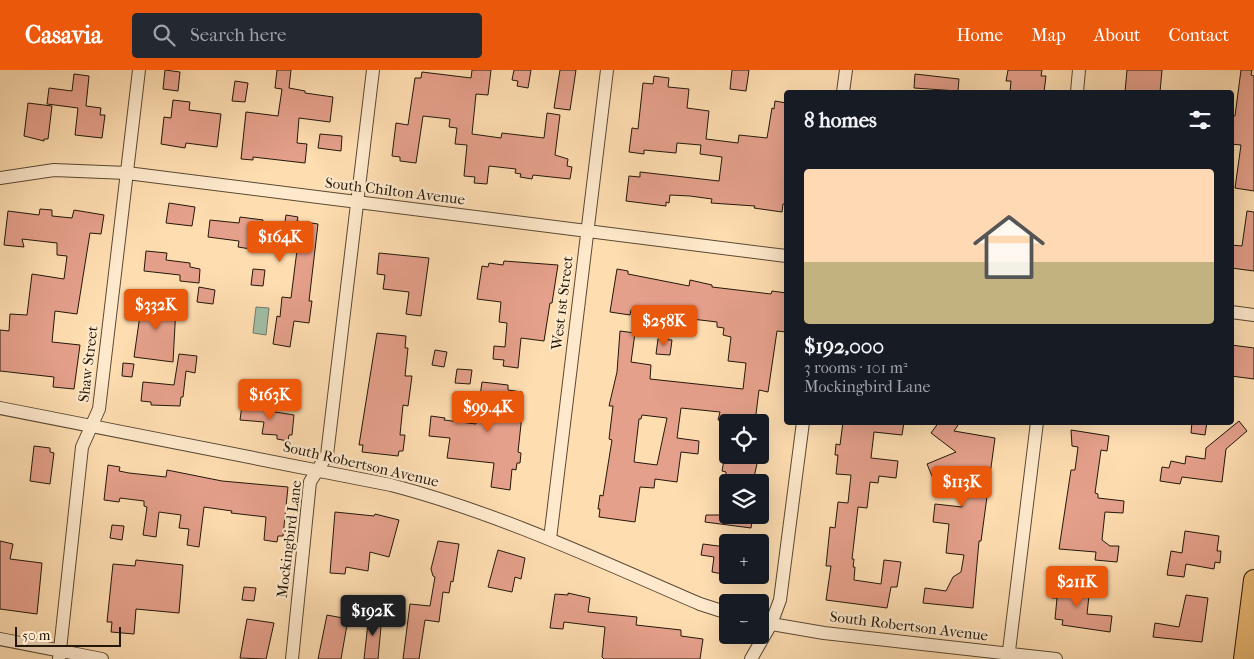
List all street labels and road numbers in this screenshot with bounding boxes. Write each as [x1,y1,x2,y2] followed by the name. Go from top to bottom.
[324,173,467,209] street label: South Chilton Avenue
[547,254,577,352] street label: West 1st Street
[74,324,102,403] street label: Shaw Street
[281,437,441,491] street label: South Robertson Avenue
[273,479,305,599] street label: Mockingbird Lane
[829,607,990,645] street label: South Robertson Avenue

